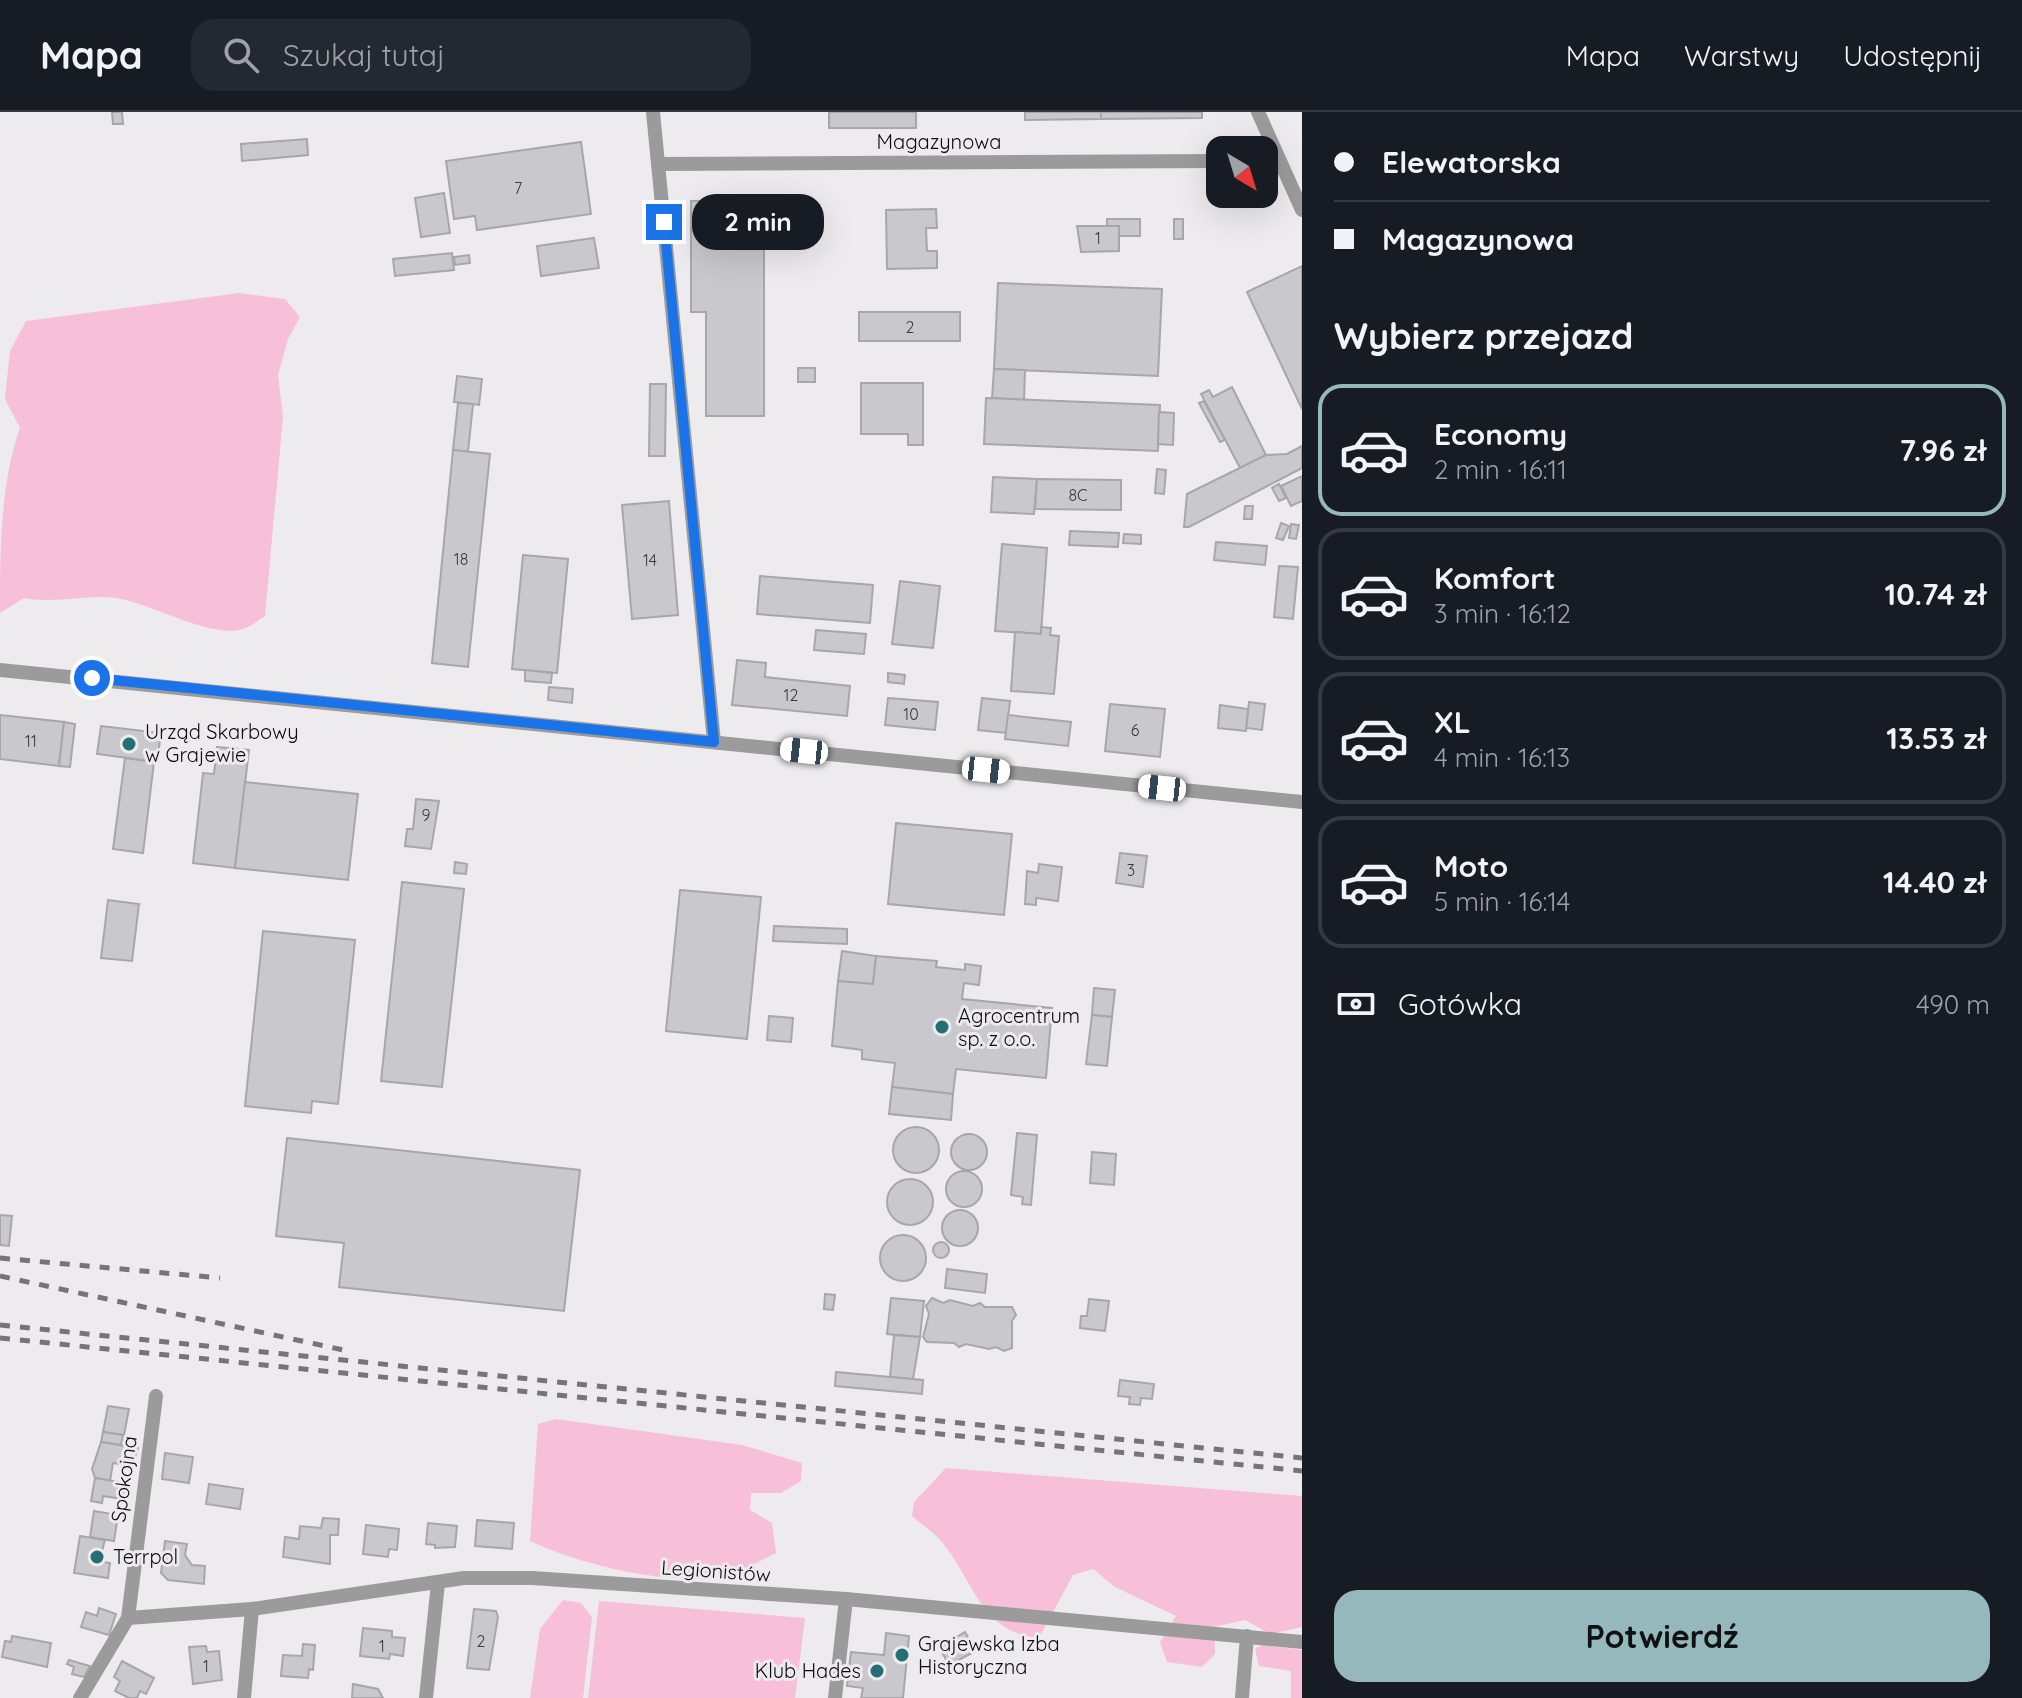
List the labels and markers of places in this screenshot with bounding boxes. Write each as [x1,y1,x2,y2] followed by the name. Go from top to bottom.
[145,719,299,767] place label: Urząd Skarbowy w Grajewie
[120,735,138,753] marker: Urząd Skarbowy w Grajewie
[958,1003,1080,1051] place label: Agrocentrum sp. z o.o.
[933,1018,951,1036] marker: Agrocentrum sp. z o.o.
[113,1544,178,1569] place label: Terrpol
[88,1548,106,1566] marker: Terrpol
[918,1631,1060,1679] place label: Grajewska Izba Historyczna
[893,1646,911,1664] marker: Grajewska Izba Historyczna
[755,1658,861,1683] place label: Klub Hades
[868,1662,886,1680] marker: Klub Hades

